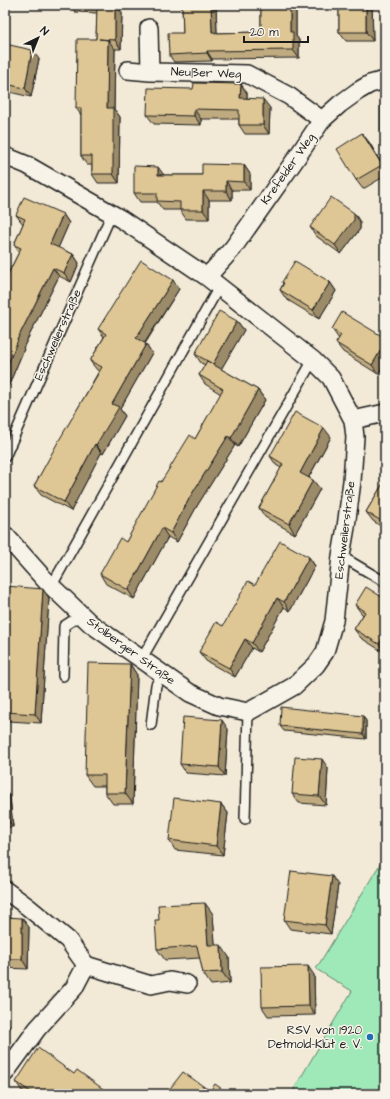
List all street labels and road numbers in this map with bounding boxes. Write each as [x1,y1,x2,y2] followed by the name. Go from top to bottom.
[170,63,242,84] street label: Neußer Weg
[257,130,320,209] street label: Krefelder Weg
[30,286,86,383] street label: Eschweilerstraße
[331,480,359,580] street label: Eschweilerstraße
[83,613,179,690] street label: Stolberger Straße

